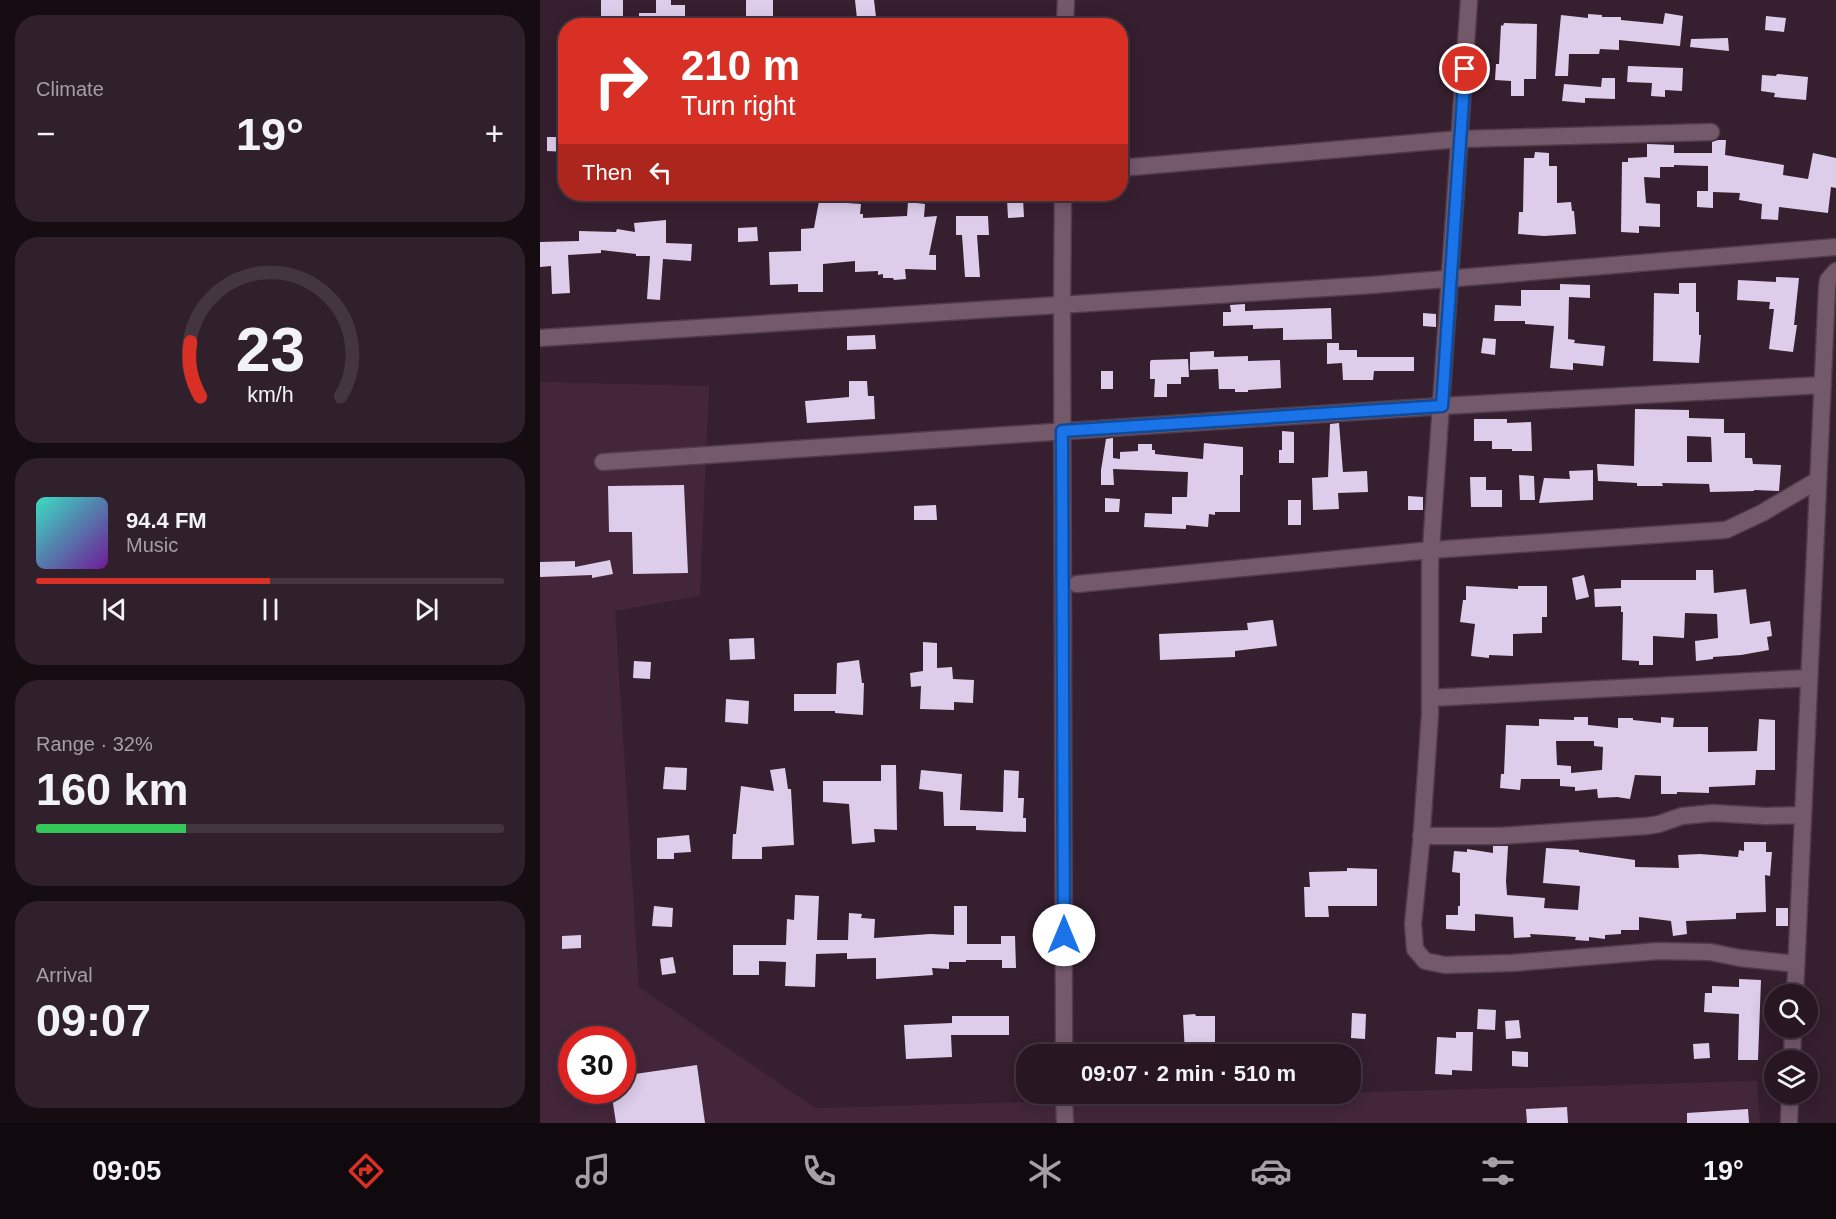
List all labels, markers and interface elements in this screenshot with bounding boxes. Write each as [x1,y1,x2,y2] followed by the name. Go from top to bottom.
[582,42,660,120] icon: right
[681,42,800,89] text: 210 m
[1439,43,1490,94] pin
[1448,52,1481,85] icon: arrive
[36,78,104,100] text: Climate
[681,91,796,121] text: Turn right
[236,109,304,160] text: 19°
[36,115,55,152] text: −
[485,115,504,152] text: +
[644,156,677,189] icon: left
[582,160,632,185] text: Then
[235,315,305,384] text: 23
[247,383,293,407] text: km/h
[126,508,207,533] text: 94.4 FM
[126,534,178,556] text: Music
[98,593,131,626] icon: previous
[254,593,287,626] icon: pause
[410,593,443,626] icon: next
[36,733,153,755] text: Range · 32%
[36,764,189,815] text: 160 km
[1032,903,1096,967] position arrow
[36,964,93,986] text: Arrival
[1764,984,1818,1104] map controls
[1764,984,1818,1038] button: search
[36,995,151,1046] text: 09:07
[558,1026,636,1104] speed limit sign: 30
[1764,1050,1818,1104] button: layers
[1081,1061,1296,1086] text: 09:07 · 2 min · 510 m
[345,1150,387,1192] icon: directions
[572,1150,614,1192] icon: music
[798,1150,840,1192] icon: phone
[1024,1150,1066,1192] icon: climate
[1250,1150,1292,1192] icon: car
[1477,1150,1519,1192] icon: filters
[92,1156,161,1186] text: 09:05
[1703,1156,1744,1186] text: 19°

